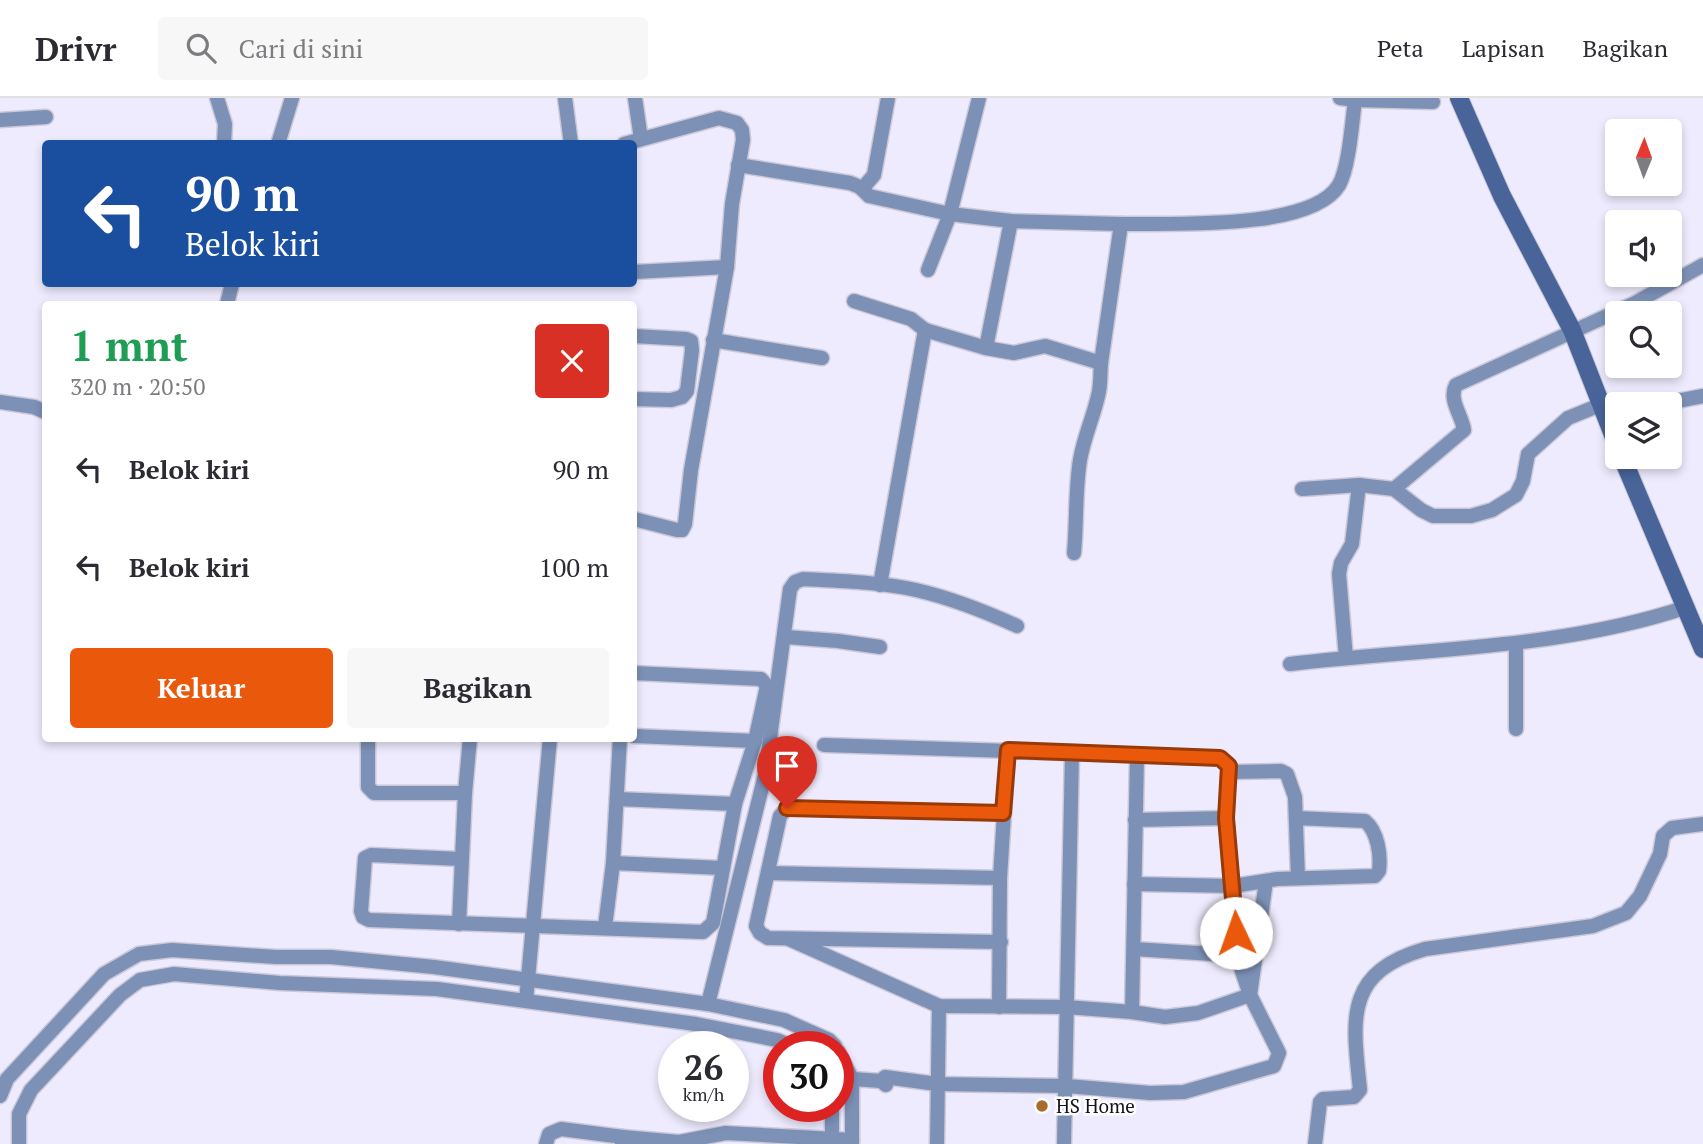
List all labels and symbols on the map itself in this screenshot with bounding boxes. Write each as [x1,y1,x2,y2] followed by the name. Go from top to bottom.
[1605,119,1682,196] north arrow
[757,736,817,808] pin
[1199,896,1273,970] position arrow
[763,1031,854,1122] speed limit sign: 30
[1056,1093,1135,1118] place label: HS Home
[1034,1098,1050,1114] marker: HS Home

